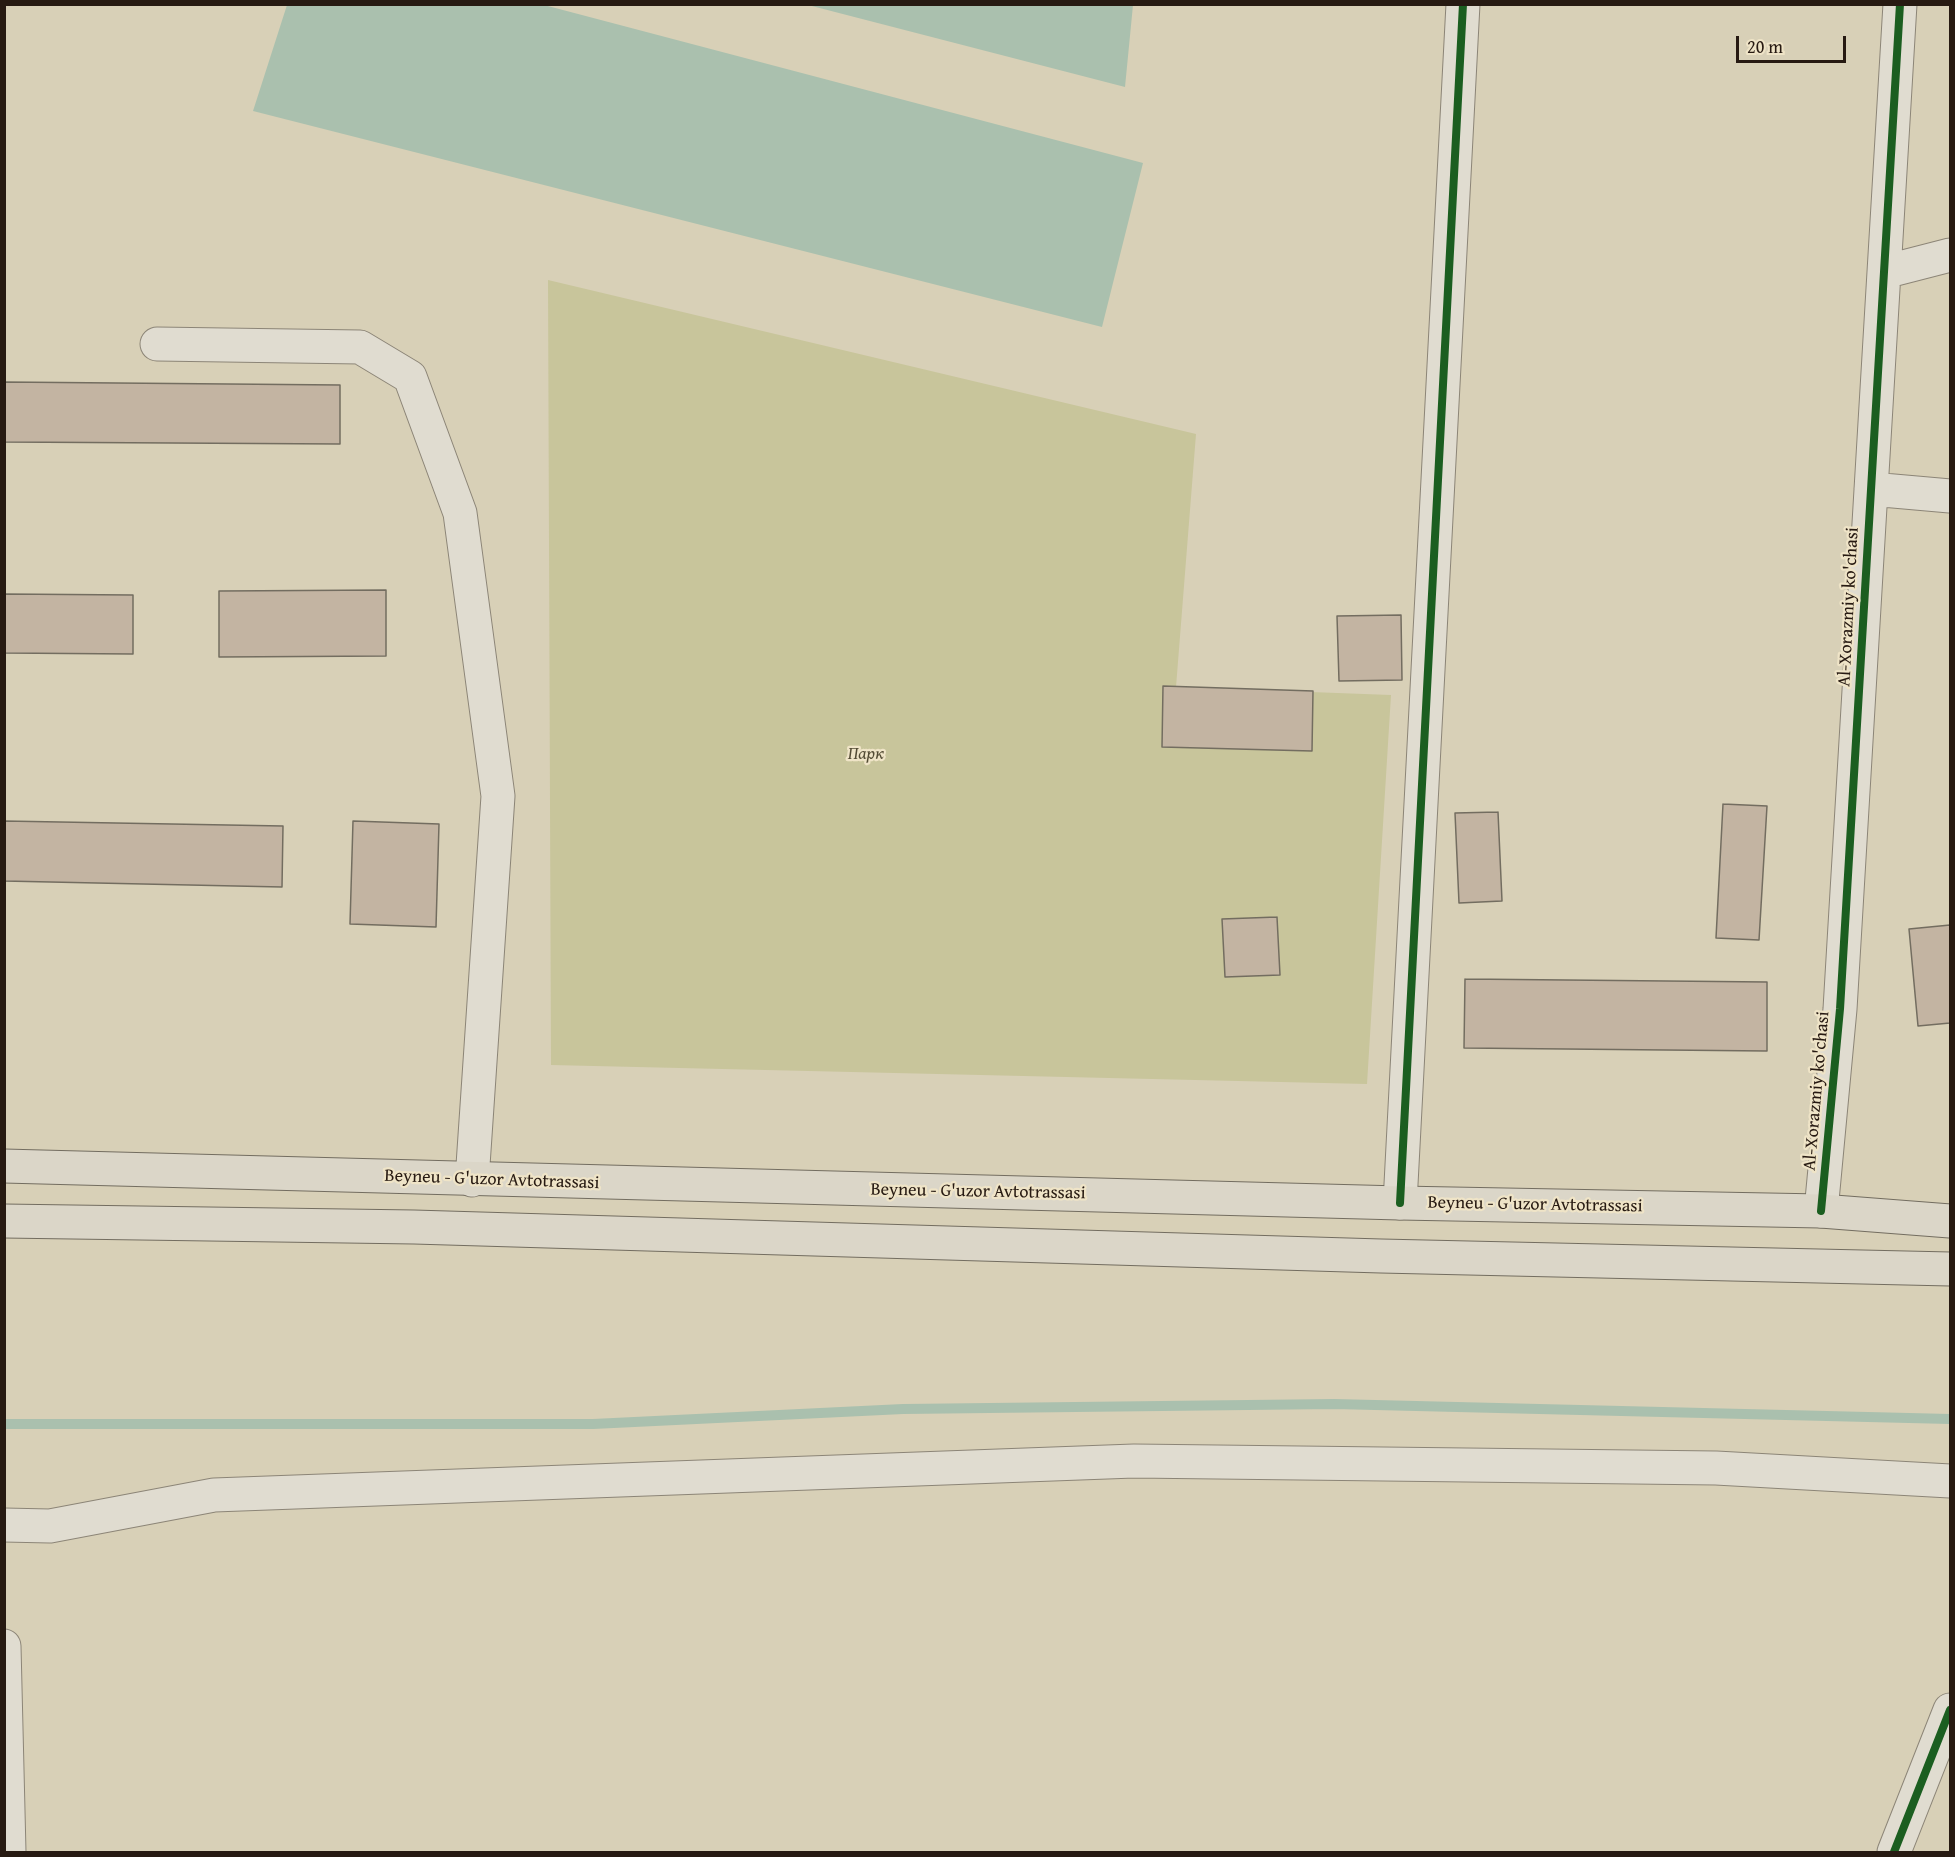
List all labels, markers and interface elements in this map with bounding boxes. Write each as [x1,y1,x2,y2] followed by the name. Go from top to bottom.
[1739,24,1848,62] scale bar
[1747,33,1783,60] text: 20 m
[1834,527,1864,687] street label: Al-Xorazmiy ko'chasi
[848,743,884,765] park label: Парк
[1799,1010,1835,1172] street label: Al-Xorazmiy ko'chasi
[384,1165,600,1195] street label: Beyneu - G'uzor Avtotrassasi
[870,1179,1086,1205] street label: Beyneu - G'uzor Avtotrassasi
[1427,1192,1643,1218] street label: Beyneu - G'uzor Avtotrassasi

